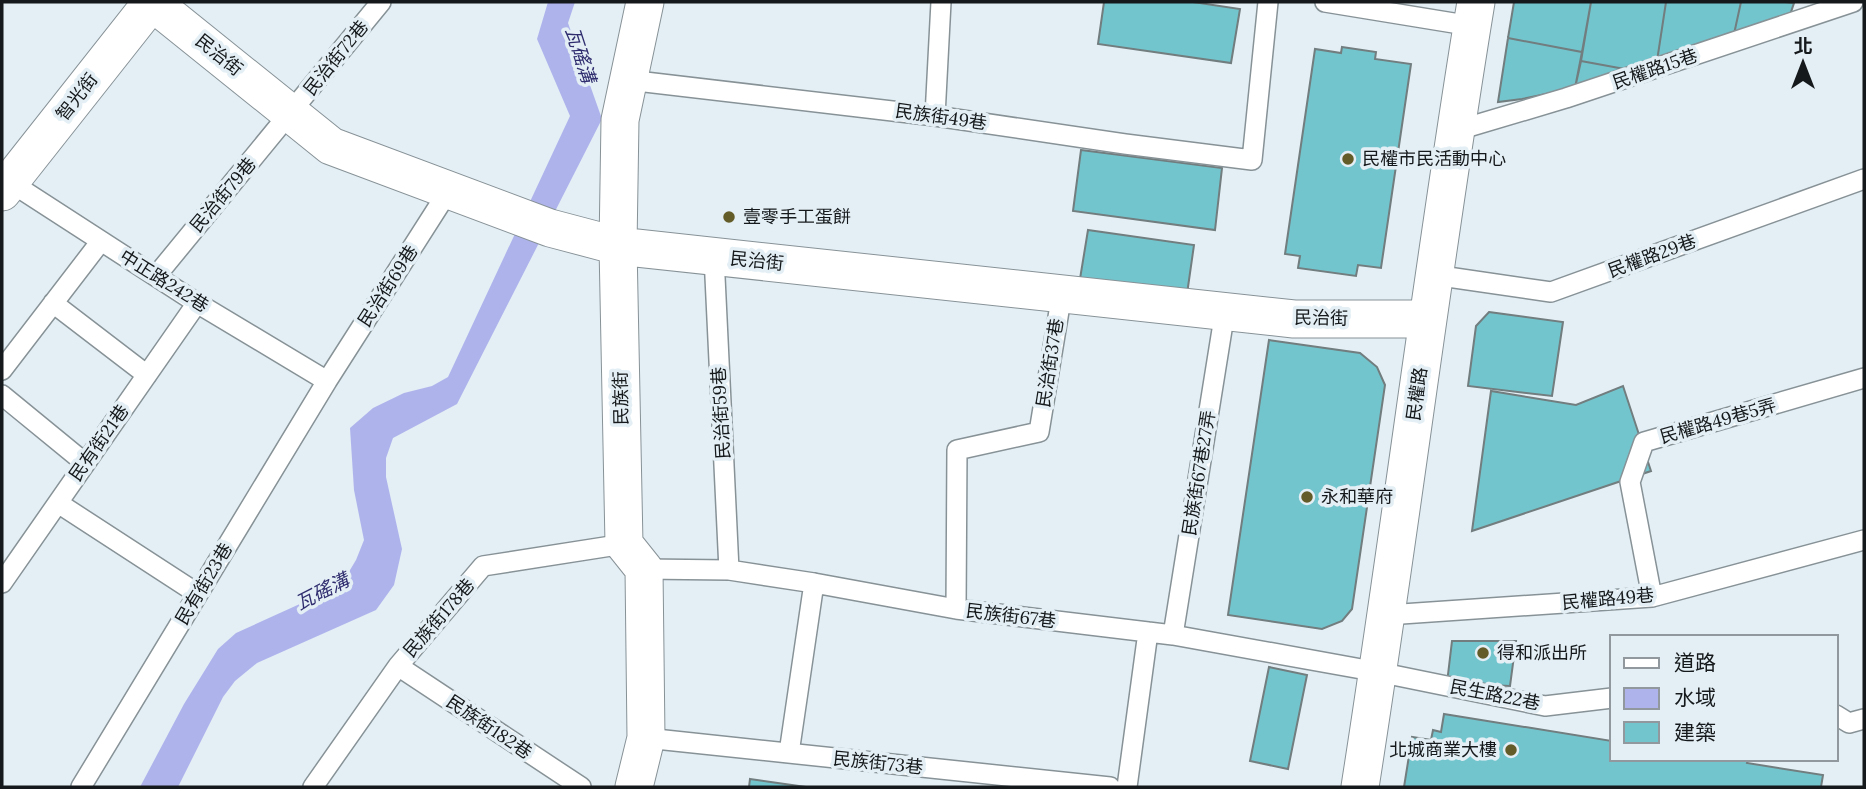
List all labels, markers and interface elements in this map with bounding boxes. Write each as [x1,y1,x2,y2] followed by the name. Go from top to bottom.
[298,15,373,100] street label: 民治街72巷
[561,24,602,89] water label: 瓦磘溝
[1768,28,1838,98] north arrow
[191,29,248,81] street label: 民治街
[1793,34,1813,58] text: 北
[1609,43,1700,94] street label: 民權路15巷
[51,68,102,125] street label: 智光街
[894,99,988,134] street label: 民族街49巷
[1362,147,1506,170] place label: 民權市民活動中心
[1340,151,1356,167] marker: 民權市民活動中心
[185,153,261,237] street label: 民治街79巷
[743,205,851,228] place label: 壹零手工蛋餅
[721,209,737,225] marker: 壹零手工蛋餅
[1605,229,1699,282] street label: 民權路29巷
[353,241,423,331] street label: 民治街69巷
[115,244,213,317] street label: 中正路242巷
[729,246,785,275] street label: 民治街
[1294,306,1348,329] street label: 民治街
[1031,317,1068,409] street label: 民治街37巷
[707,366,734,460] street label: 民治街59巷
[1401,366,1432,422] street label: 民權路
[609,371,632,425] street label: 民族街
[1657,393,1779,448] street label: 民權路49巷5弄
[64,400,133,485] street label: 民有街21巷
[1177,409,1220,537] street label: 民族街67巷27弄
[1321,485,1393,508] place label: 永和華府
[1299,489,1315,505] marker: 永和華府
[170,539,237,629] street label: 民有街23巷
[291,566,356,615] water label: 瓦磘溝
[398,574,479,662] street label: 民族街178巷
[1561,583,1655,614] street label: 民權路49巷
[965,599,1057,632] street label: 民族街67巷
[1610,635,1838,761] legend
[1497,641,1587,664] place label: 得和派出所
[1475,645,1491,661] marker: 得和派出所
[1674,649,1716,676] text: 道路
[1448,675,1542,715] street label: 民生路22巷
[1674,684,1716,711] text: 水域
[442,690,536,764] street label: 民族街182巷
[1674,719,1716,746] text: 建築
[1389,738,1497,761] place label: 北城商業大樓
[1503,742,1519,758] marker: 北城商業大樓
[832,746,924,779] street label: 民族街73巷

